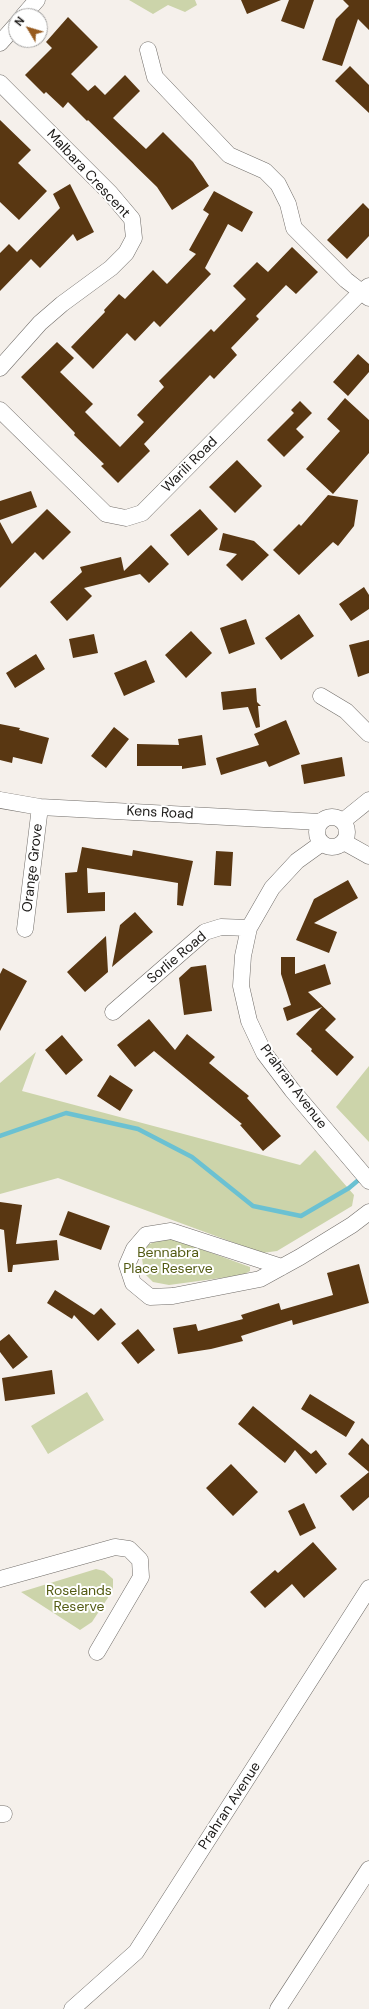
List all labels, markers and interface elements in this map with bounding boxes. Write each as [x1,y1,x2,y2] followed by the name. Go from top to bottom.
[8,8,48,48] north arrow
[11,14,27,29] text: N
[43,126,133,222] street label: Malbara Crescent
[159,434,221,496] street label: Warili Road
[126,803,194,823] street label: Kens Road
[19,823,47,913] street label: Orange Grove
[144,928,210,988] street label: Sorlie Road
[256,1042,330,1132] street label: Prahran Avenue
[123,1245,213,1278] park label: Bennabra Place Reserve
[46,1583,112,1616] park label: Roselands Reserve
[195,1759,265,1853] street label: Prahran Avenue

